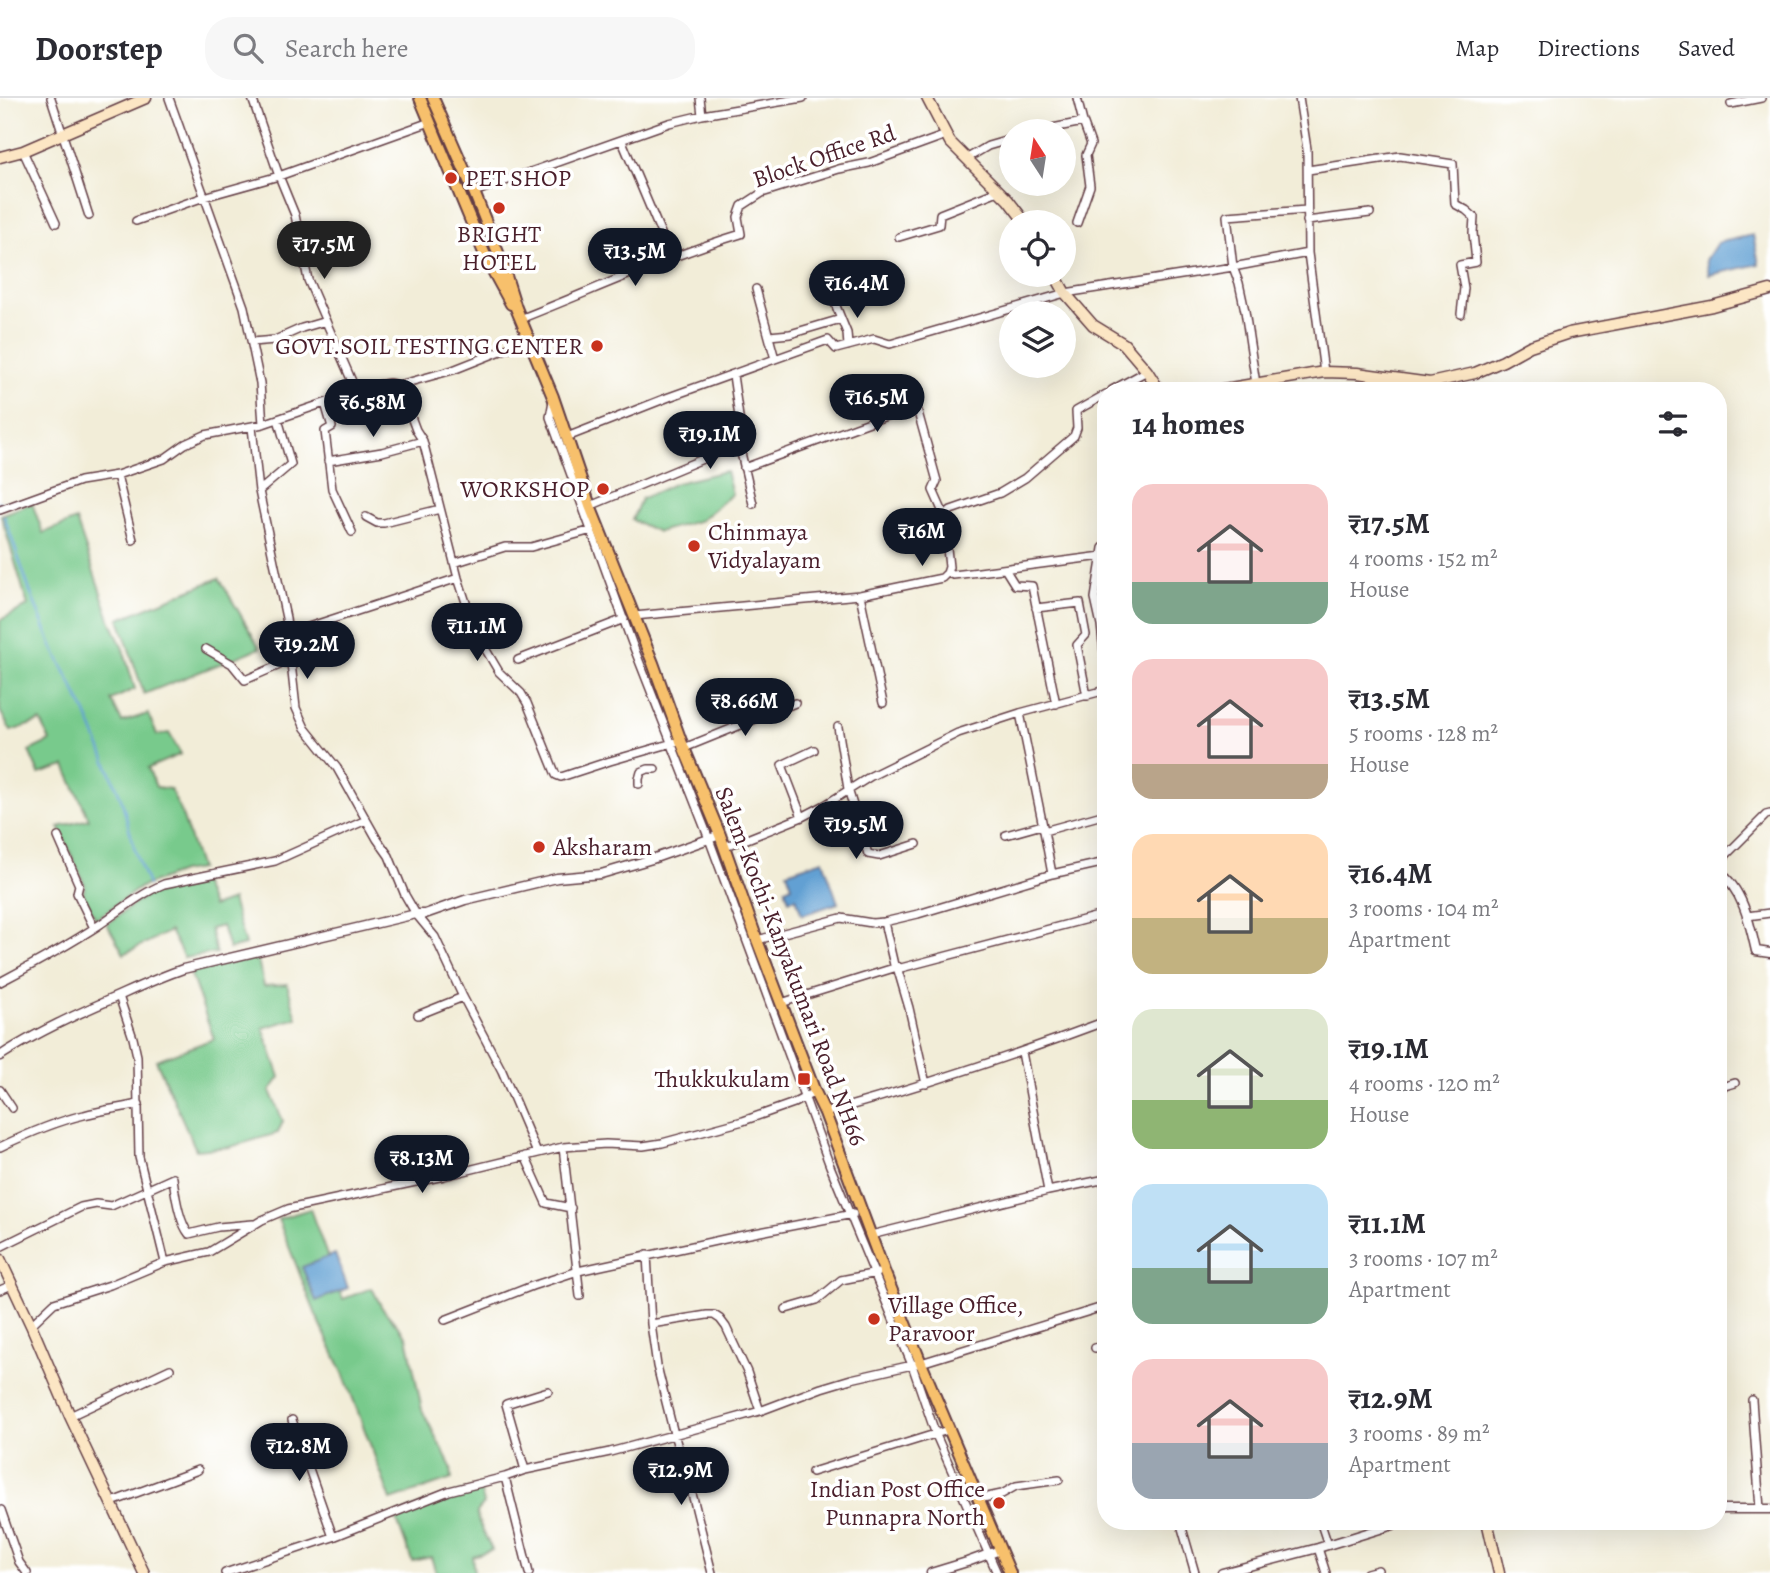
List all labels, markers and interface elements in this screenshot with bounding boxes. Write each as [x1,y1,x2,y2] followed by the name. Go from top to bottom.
[205,17,695,80] search box
[35,26,163,71] text: Doorstep
[229,29,267,67] icon: search
[285,31,408,66] text: Search here
[1455,32,1499,64] text: Map
[1537,32,1640,64] text: Directions
[1678,32,1735,64] text: Saved
[748,117,900,195] street label: Block Office Rd
[999,119,1076,196] north arrow
[999,119,1076,378] map controls
[465,162,571,194] place label: PET SHOP
[443,170,459,186] marker: PET SHOP
[491,200,507,216] marker: BRIGHT HOTEL
[999,210,1076,287] button: locate
[457,218,541,278] place label: BRIGHT HOTEL
[267,222,381,281] pin: ₹17.5M
[293,228,355,259] text: ₹17.5M
[578,228,692,288] pin: ₹13.5M
[604,235,666,266] text: ₹13.5M
[800,260,914,320] pin: ₹16.4M
[825,267,889,298] text: ₹16.4M
[999,301,1076,378] button: layers
[275,330,583,362] place label: GOVT.SOIL TESTING CENTER
[589,338,605,354] marker: GOVT.SOIL TESTING CENTER
[820,374,934,434] pin: ₹16.5M
[316,380,430,439] pin: ₹6.58M
[845,381,909,412] text: ₹16.5M
[340,386,406,417] text: ₹6.58M
[1132,404,1245,444] text: 14 homes
[1654,405,1692,443] icon: filters
[653,412,767,471] pin: ₹19.1M
[679,418,741,449] text: ₹19.1M
[459,473,589,505] place label: WORKSHOP
[595,481,611,497] marker: WORKSHOP
[1349,503,1430,543] text: ₹17.5M
[881,508,963,568] pin: ₹16M
[1188,512,1272,596] icon: home
[899,515,945,546] text: ₹16M
[707,516,821,576] place label: Chinmaya Vidyalayam
[686,538,702,554] marker: Chinmaya Vidyalayam
[1349,543,1497,574] text: 4 rooms · 152 m²
[1349,574,1409,605] text: House
[420,603,534,663] pin: ₹11.1M
[448,610,506,641] text: ₹11.1M
[250,622,364,681] pin: ₹19.2M
[275,628,339,659] text: ₹19.2M
[688,678,802,738] pin: ₹8.66M
[1349,678,1430,718] text: ₹13.5M
[712,685,778,716] text: ₹8.66M
[1188,687,1272,771] icon: home
[1349,718,1498,749] text: 5 rooms · 128 m²
[1349,749,1409,780] text: House
[708,782,874,1150] street label: Salem-Kochi-Kanyakumari Road NH66
[799,802,913,861] pin: ₹19.5M
[825,808,887,839] text: ₹19.5M
[552,831,652,863] place label: Aksharam
[531,839,547,855] marker: Aksharam
[1349,853,1433,893] text: ₹16.4M
[1188,862,1272,946] icon: home
[1349,893,1498,924] text: 3 rooms · 104 m²
[1349,924,1451,955] text: Apartment
[1349,1028,1429,1068] text: ₹19.1M
[1188,1037,1272,1121] icon: home
[654,1063,790,1095] place label: Thukkukulam
[1349,1068,1500,1099] text: 4 rooms · 120 m²
[796,1071,812,1087] marker: Thukkukulam
[1349,1099,1409,1130] text: House
[365,1136,479,1195] pin: ₹8.13M
[390,1142,454,1173] text: ₹8.13M
[1349,1203,1426,1243] text: ₹11.1M
[1188,1212,1272,1296] icon: home
[1349,1243,1498,1274] text: 3 rooms · 107 m²
[1349,1274,1451,1305] text: Apartment
[887,1289,1024,1349] place label: Village Office, Paravoor
[866,1311,882,1327] marker: Village Office, Paravoor
[1349,1378,1433,1418] text: ₹12.9M
[1188,1387,1272,1471] icon: home
[1349,1418,1490,1449] text: 3 rooms · 89 m²
[242,1424,356,1483] pin: ₹12.8M
[267,1430,331,1461] text: ₹12.8M
[624,1448,738,1507] pin: ₹12.9M
[1349,1449,1451,1480] text: Apartment
[649,1454,713,1485] text: ₹12.9M
[810,1473,985,1533] place label: Indian Post Office Punnapra North
[991,1495,1007,1511] marker: Indian Post Office Punnapra North

